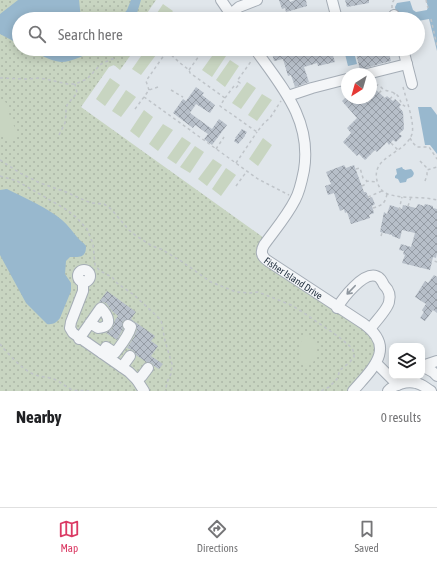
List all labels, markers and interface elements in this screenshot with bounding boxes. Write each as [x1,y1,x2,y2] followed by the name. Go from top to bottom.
[12,12,425,56] search box
[26,23,48,45] icon: search
[58,26,123,43] text: Search here
[341,68,377,104] north arrow
[262,255,325,302] street label: Fisher Island Drive
[346,285,356,295] one-way arrow
[389,343,425,379] map controls
[389,343,425,379] button: layers
[16,407,62,427] text: Nearby
[381,410,421,425] text: 0 results
[58,518,80,554] tab: Map
[197,518,238,554] tab: Directions
[354,518,379,554] tab: Saved

